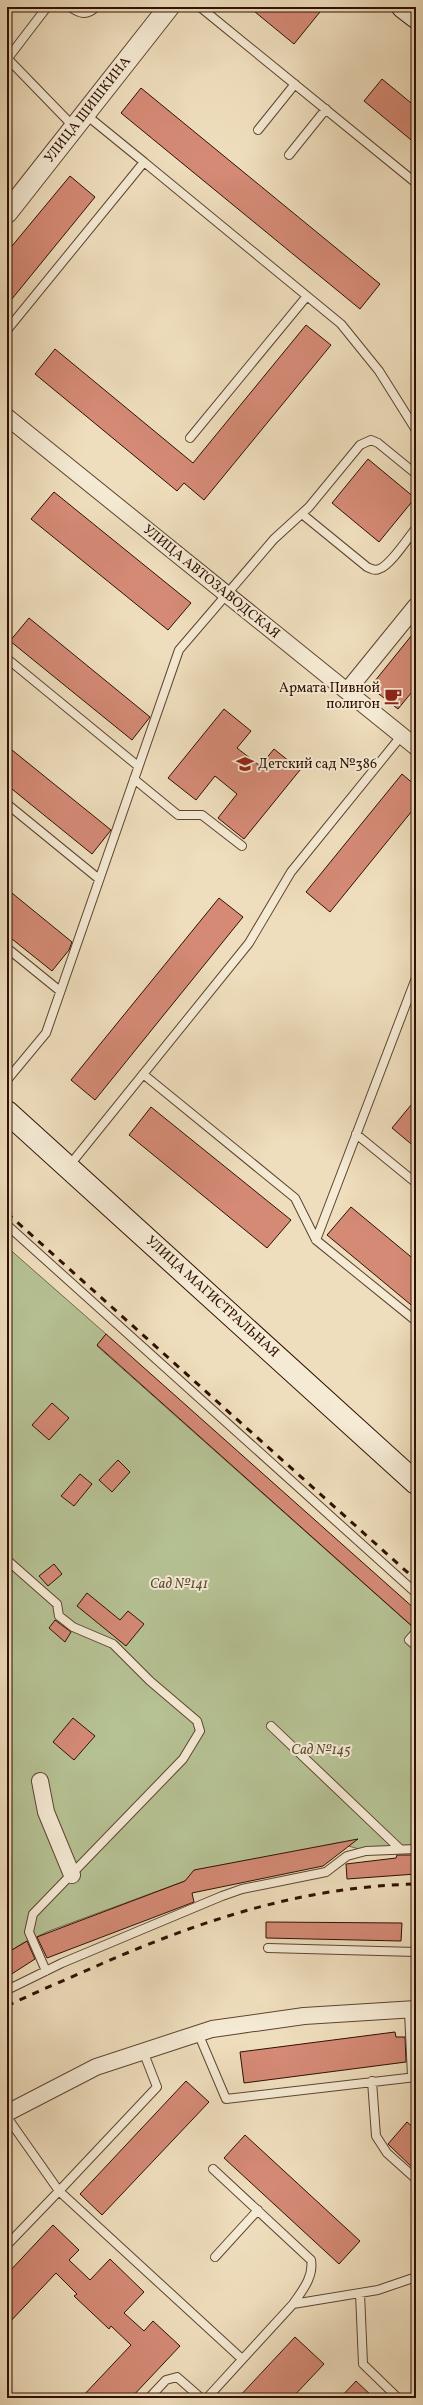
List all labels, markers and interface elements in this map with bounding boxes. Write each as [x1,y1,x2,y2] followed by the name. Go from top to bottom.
[40,53,136,167] street label: УЛИЦА ШИШКИНА
[138,521,284,643] street label: УЛИЦА АВТОЗАВОДСКАЯ
[279,679,380,714] place label: Армата Пивной полигон
[383,686,403,706] cafe icon: Армата Пивной полигон
[235,754,255,774] school or university icon: Детский сад №386
[258,755,377,774] place label: Детский сад №386
[141,1232,283,1362] street label: УЛИЦА МАГИСТРАЛЬНАЯ
[150,1575,208,1594] park label: Сад №141
[291,1741,351,1760] park label: Сад №145

